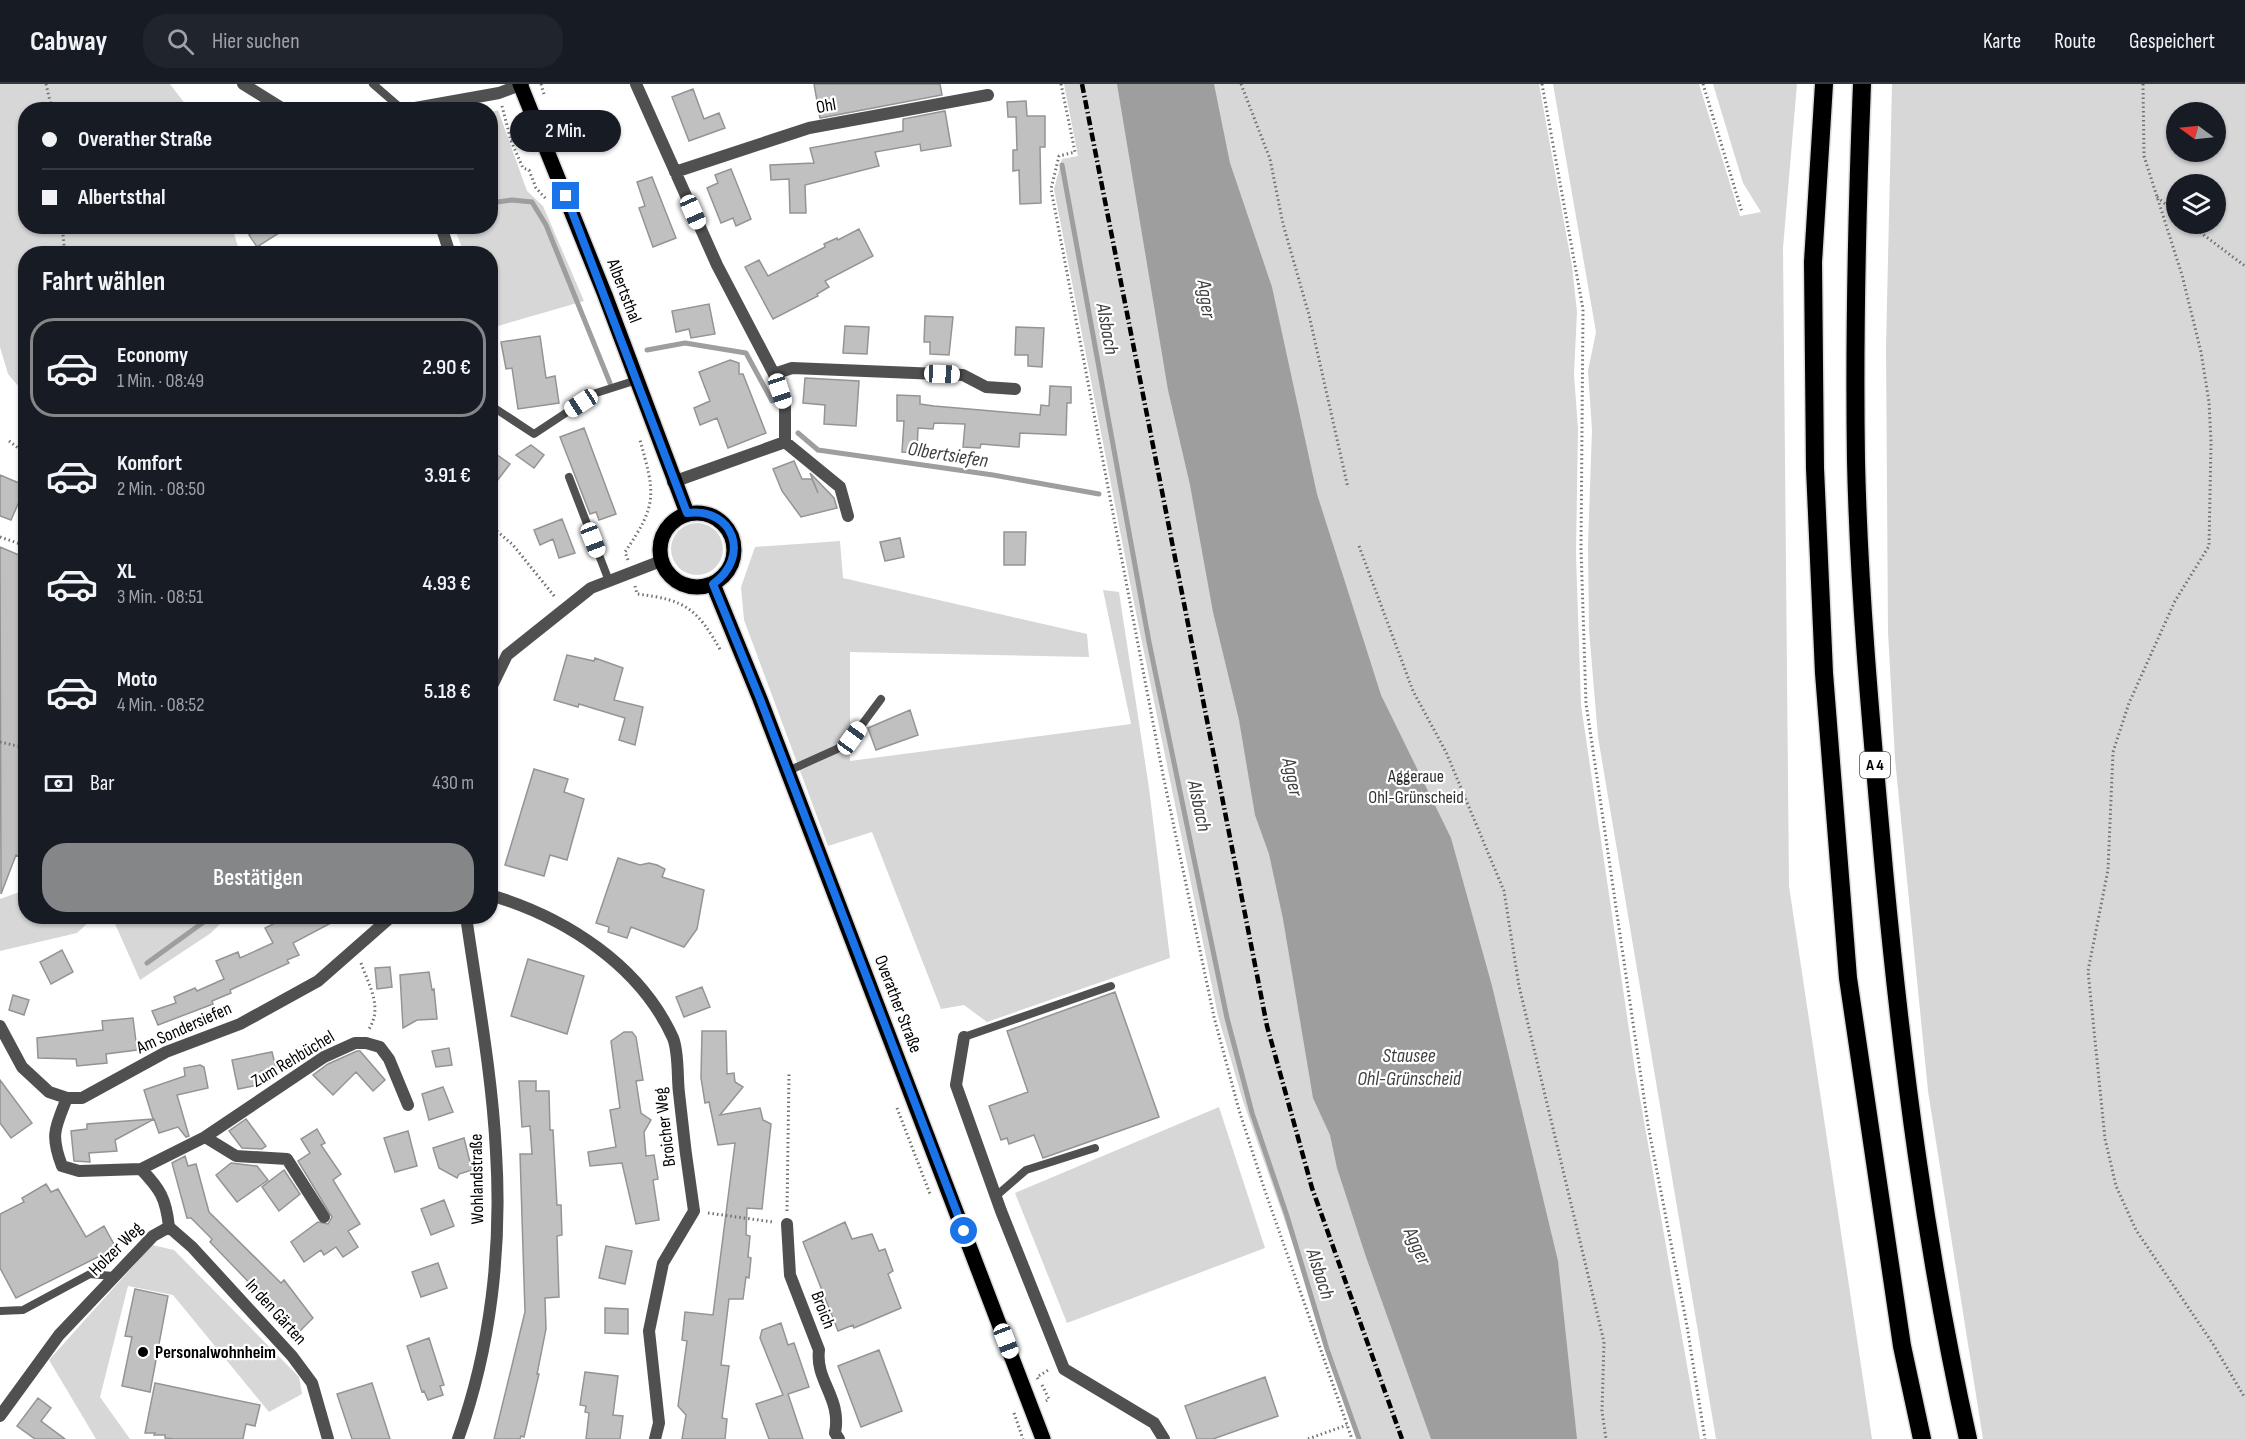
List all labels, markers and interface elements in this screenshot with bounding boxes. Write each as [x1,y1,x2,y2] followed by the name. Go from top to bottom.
[143,14,563,68] search box
[30,25,107,58] text: Cabway
[164,25,197,58] icon: search
[212,28,300,55] text: Hier suchen
[1983,29,2021,54] text: Karte
[2054,29,2096,54] text: Route
[2129,29,2215,54] text: Gespeichert
[814,94,838,118] street label: Ohl
[2166,102,2226,162] north arrow
[2166,102,2226,234] map controls
[510,109,622,151] callout: 2 Min.
[545,119,586,143] text: 2 Min.
[78,126,212,153] text: Overather Straße
[2166,174,2226,234] button: layers
[552,182,579,209] route end
[78,184,165,211] text: Albertsthal
[677,192,709,232] car
[602,255,646,326] street label: Albertsthal
[42,266,165,298] text: Fahrt wählen
[1191,277,1221,321] water label: Agger
[1091,300,1123,357] water label: Alsbach
[45,341,99,395] icon: car
[117,342,188,369] text: Economy
[422,354,471,381] text: 2.90 €
[924,364,960,384] car
[117,369,204,393] text: 1 Min. · 08:49
[766,371,794,411] car
[561,386,601,420] car
[906,437,990,473] water label: Olbertsiefen
[45,449,99,503] icon: car
[117,450,182,477] text: Komfort
[424,462,471,489] text: 3.91 €
[117,477,205,501] text: 2 Min. · 08:50
[578,520,608,560] car
[45,557,99,611] icon: car
[117,558,136,585] text: XL
[423,570,471,597] text: 4.93 €
[117,585,203,609] text: 3 Min. · 08:51
[45,665,99,719] icon: car
[117,666,157,693] text: Moto
[424,678,471,705] text: 5.18 €
[117,693,205,717] text: 4 Min. · 08:52
[834,718,870,758] car
[1860,752,1890,778] road number: A 4
[1276,755,1308,800] water label: Agger
[1368,766,1464,808] park label: Aggeraue Ohl-Grünscheid
[42,767,75,800] icon: cash
[90,770,115,797] text: Bar
[432,771,474,795] text: 430 m
[1182,777,1216,834] water label: Alsbach
[42,843,474,912] button: Bestätigen
[870,952,926,1056] street label: Overather Straße
[132,998,235,1059] street label: Am Sondersiefen
[248,1026,338,1092] street label: Zum Rehbüchel
[1357,1044,1462,1091] water label: Stausee Ohl-Grünscheid
[650,1086,680,1168] street label: Broicher Weg
[466,1134,488,1224] street label: Wohlandstraße
[950,1217,977,1244] route start
[85,1218,147,1280] street label: Holzer Weg
[1398,1223,1437,1270] water label: Agger
[1300,1245,1339,1302] water label: Alsbach
[241,1275,311,1349] street label: In den Gärten
[806,1288,840,1332] street label: Broich
[991,1321,1021,1361] car
[155,1342,276,1363] place label: Personalwohnheim
[136,1345,150,1359] marker: Personalwohnheim

